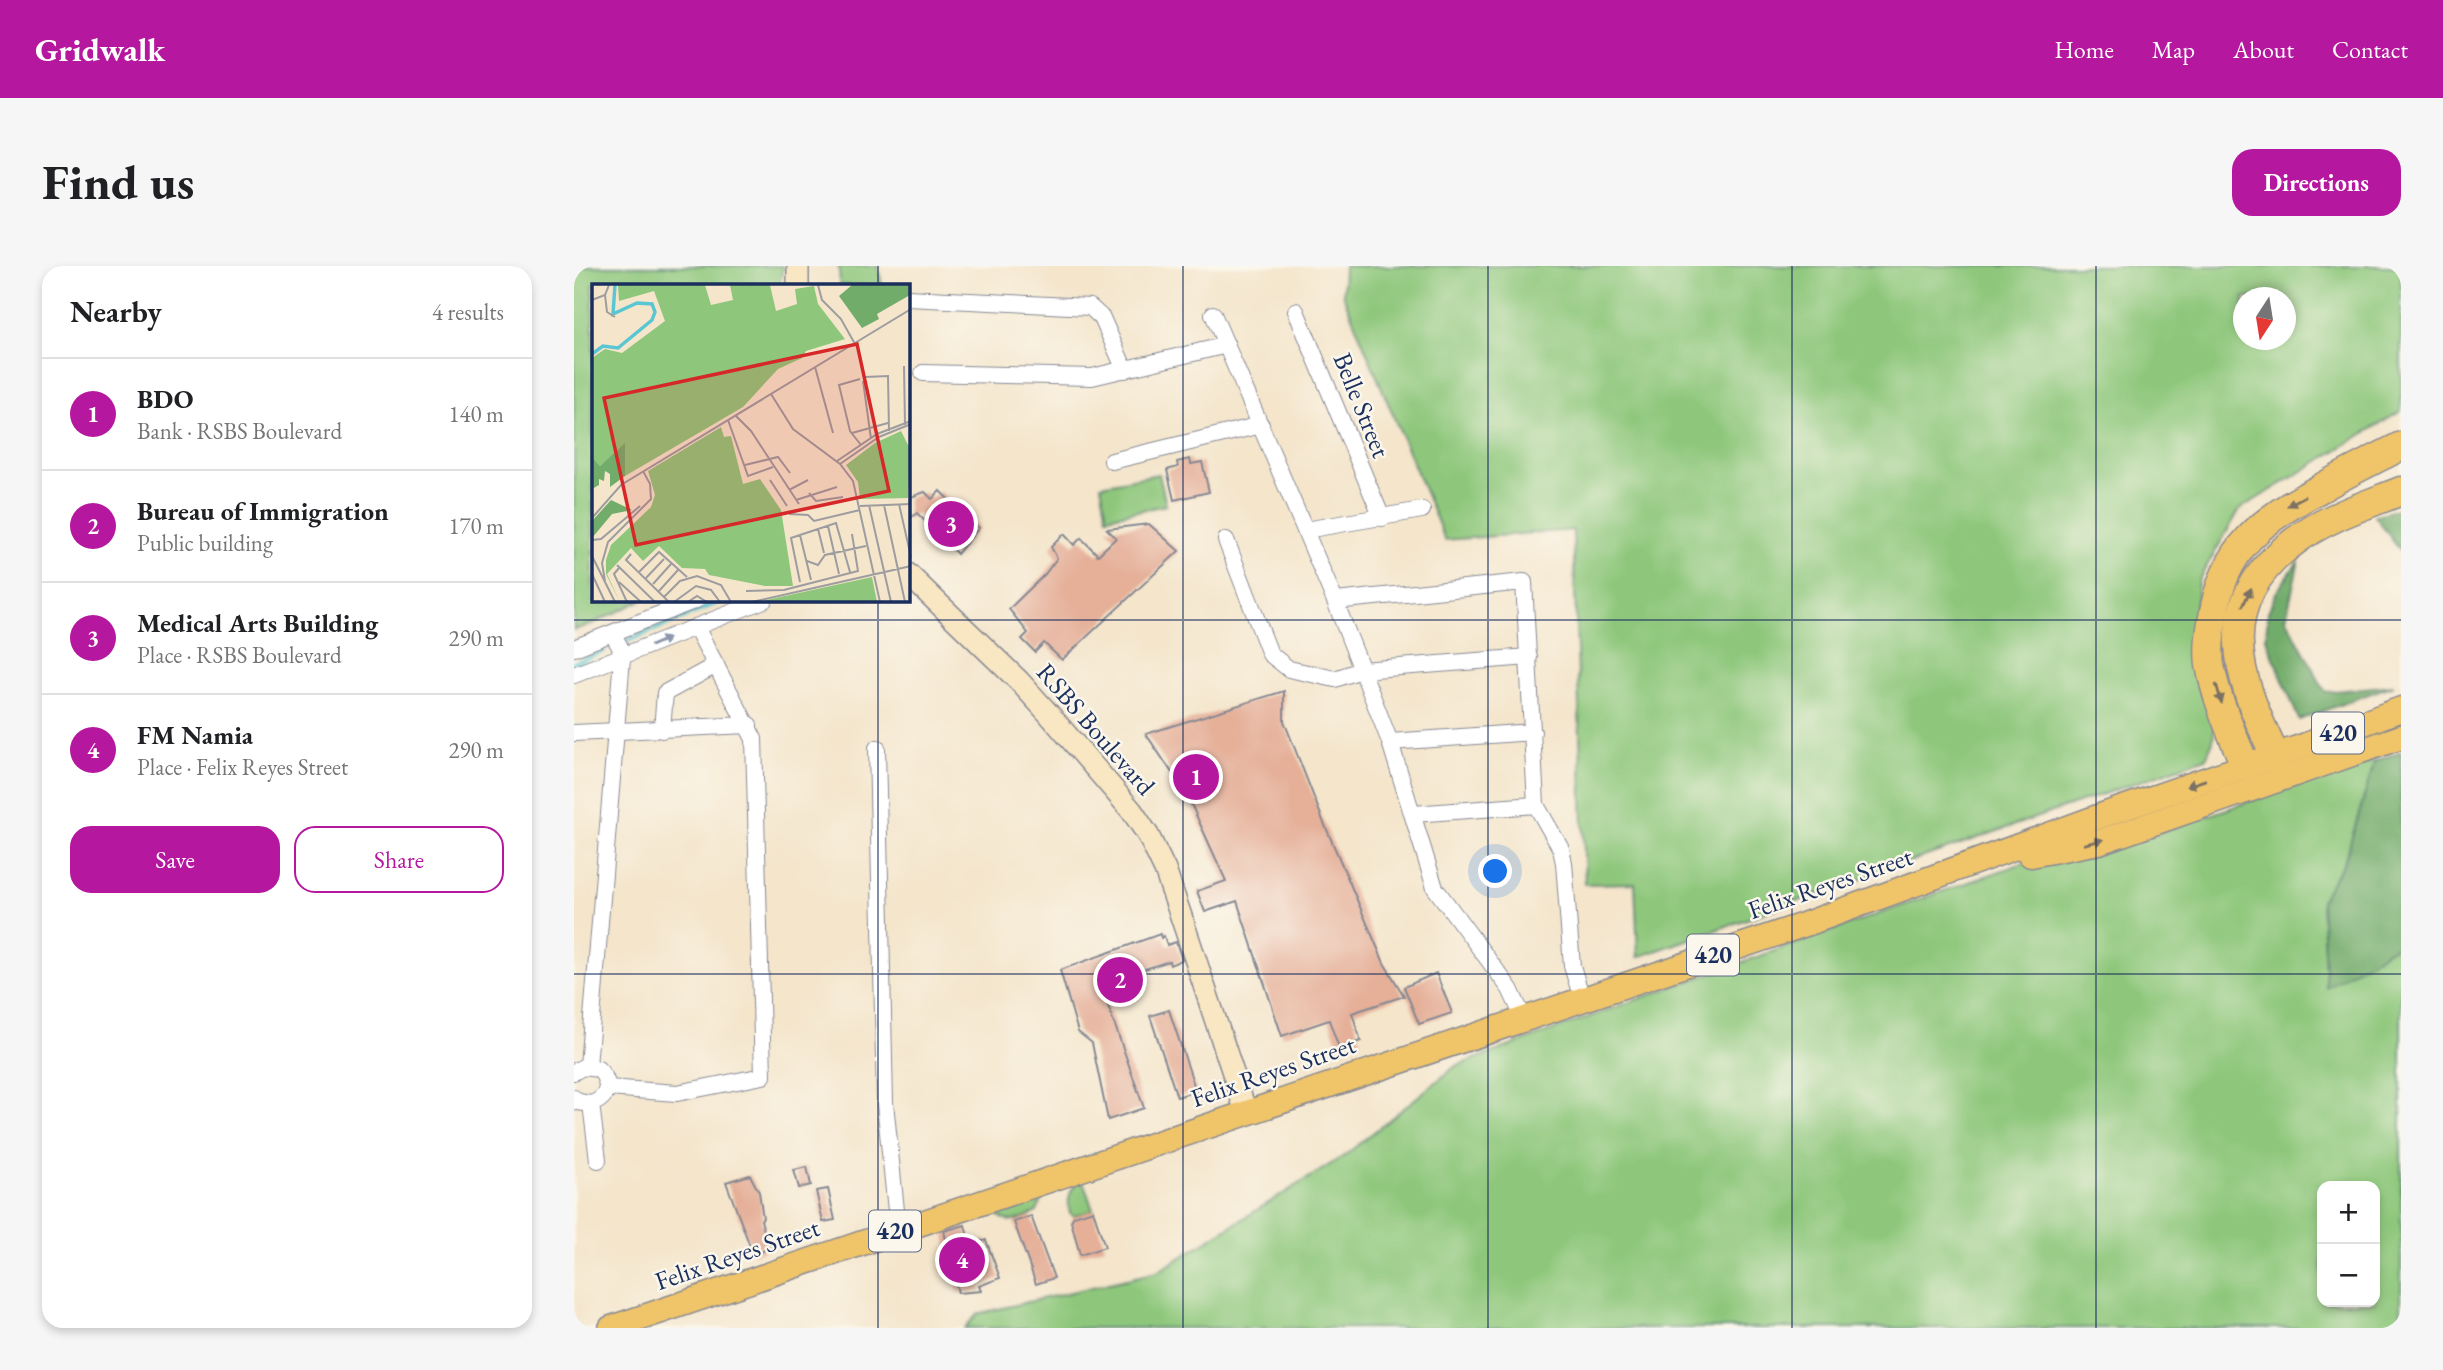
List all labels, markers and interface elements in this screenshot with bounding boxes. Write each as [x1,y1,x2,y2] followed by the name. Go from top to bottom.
[35,28,165,71] text: Gridwalk
[2054,34,2114,65] text: Home
[2152,34,2195,65] text: Map
[2233,34,2294,65] text: About
[2332,34,2408,65] text: Contact
[2232,149,2401,216] button: Directions
[42,150,194,214] text: Find us
[592,284,910,602] inset map
[2233,287,2296,350] north arrow
[70,292,162,331] text: Nearby
[432,297,504,327] text: 4 results
[1326,347,1398,463] street label: Belle Street
[137,382,194,416] text: BDO
[87,399,99,429] text: 1
[448,399,504,429] text: 140 m
[137,416,342,446] text: Bank · RSBS Boulevard
[137,494,389,528] text: Bureau of Immigration
[2286,495,2306,507] one-way arrow
[928,498,974,550] pin: 3
[87,511,99,541] text: 2
[448,511,504,541] text: 170 m
[137,528,273,558] text: Public building
[2241,587,2253,607] one-way arrow
[137,606,378,640] text: Medical Arts Building
[87,623,99,653] text: 3
[448,623,504,653] text: 290 m
[650,636,671,647] one-way arrow
[137,640,342,670] text: Place · RSBS Boulevard
[1029,656,1163,803] street label: RSBS Boulevard
[2214,684,2225,706] one-way arrow
[2312,712,2364,754] road number: 420
[137,718,253,752] text: FM Namia
[87,735,99,765] text: 4
[448,735,504,765] text: 290 m
[1173,751,1219,803] pin: 1
[137,752,348,782] text: Place · Felix Reyes Street
[2186,778,2207,789] one-way arrow
[70,826,280,893] button: Save
[294,826,504,893] button: Share
[2083,836,2105,847] one-way arrow
[1743,839,1917,927] street label: Felix Reyes Street
[1478,854,1512,888] your location
[1687,934,1739,976] road number: 420
[1097,954,1143,1006] pin: 2
[1186,1027,1360,1115] street label: Felix Reyes Street
[2317,1181,2380,1307] map controls
[2317,1181,2380,1244] button: +
[650,1210,824,1298] street label: Felix Reyes Street
[869,1211,921,1252] road number: 420
[939,1234,985,1286] pin: 4
[2317,1244,2380,1307] button: −

